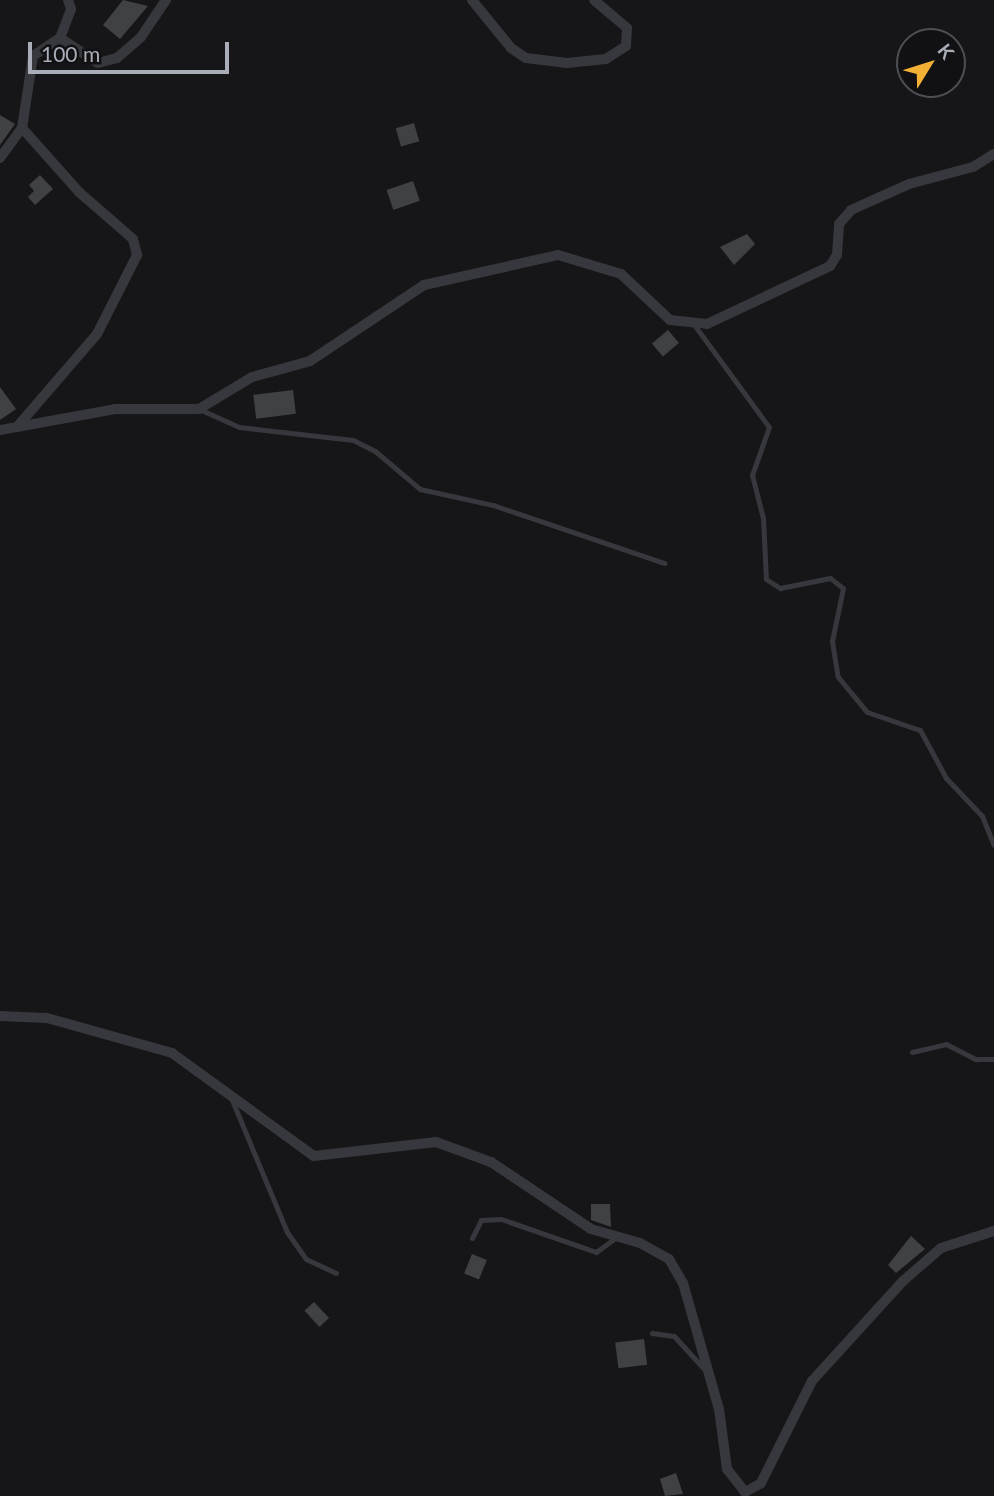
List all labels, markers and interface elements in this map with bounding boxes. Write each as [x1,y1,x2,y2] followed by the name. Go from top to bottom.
[32,28,233,72] scale bar
[896,28,966,98] north arrow
[933,39,959,63] text: K
[41,41,100,66] text: 100 m

